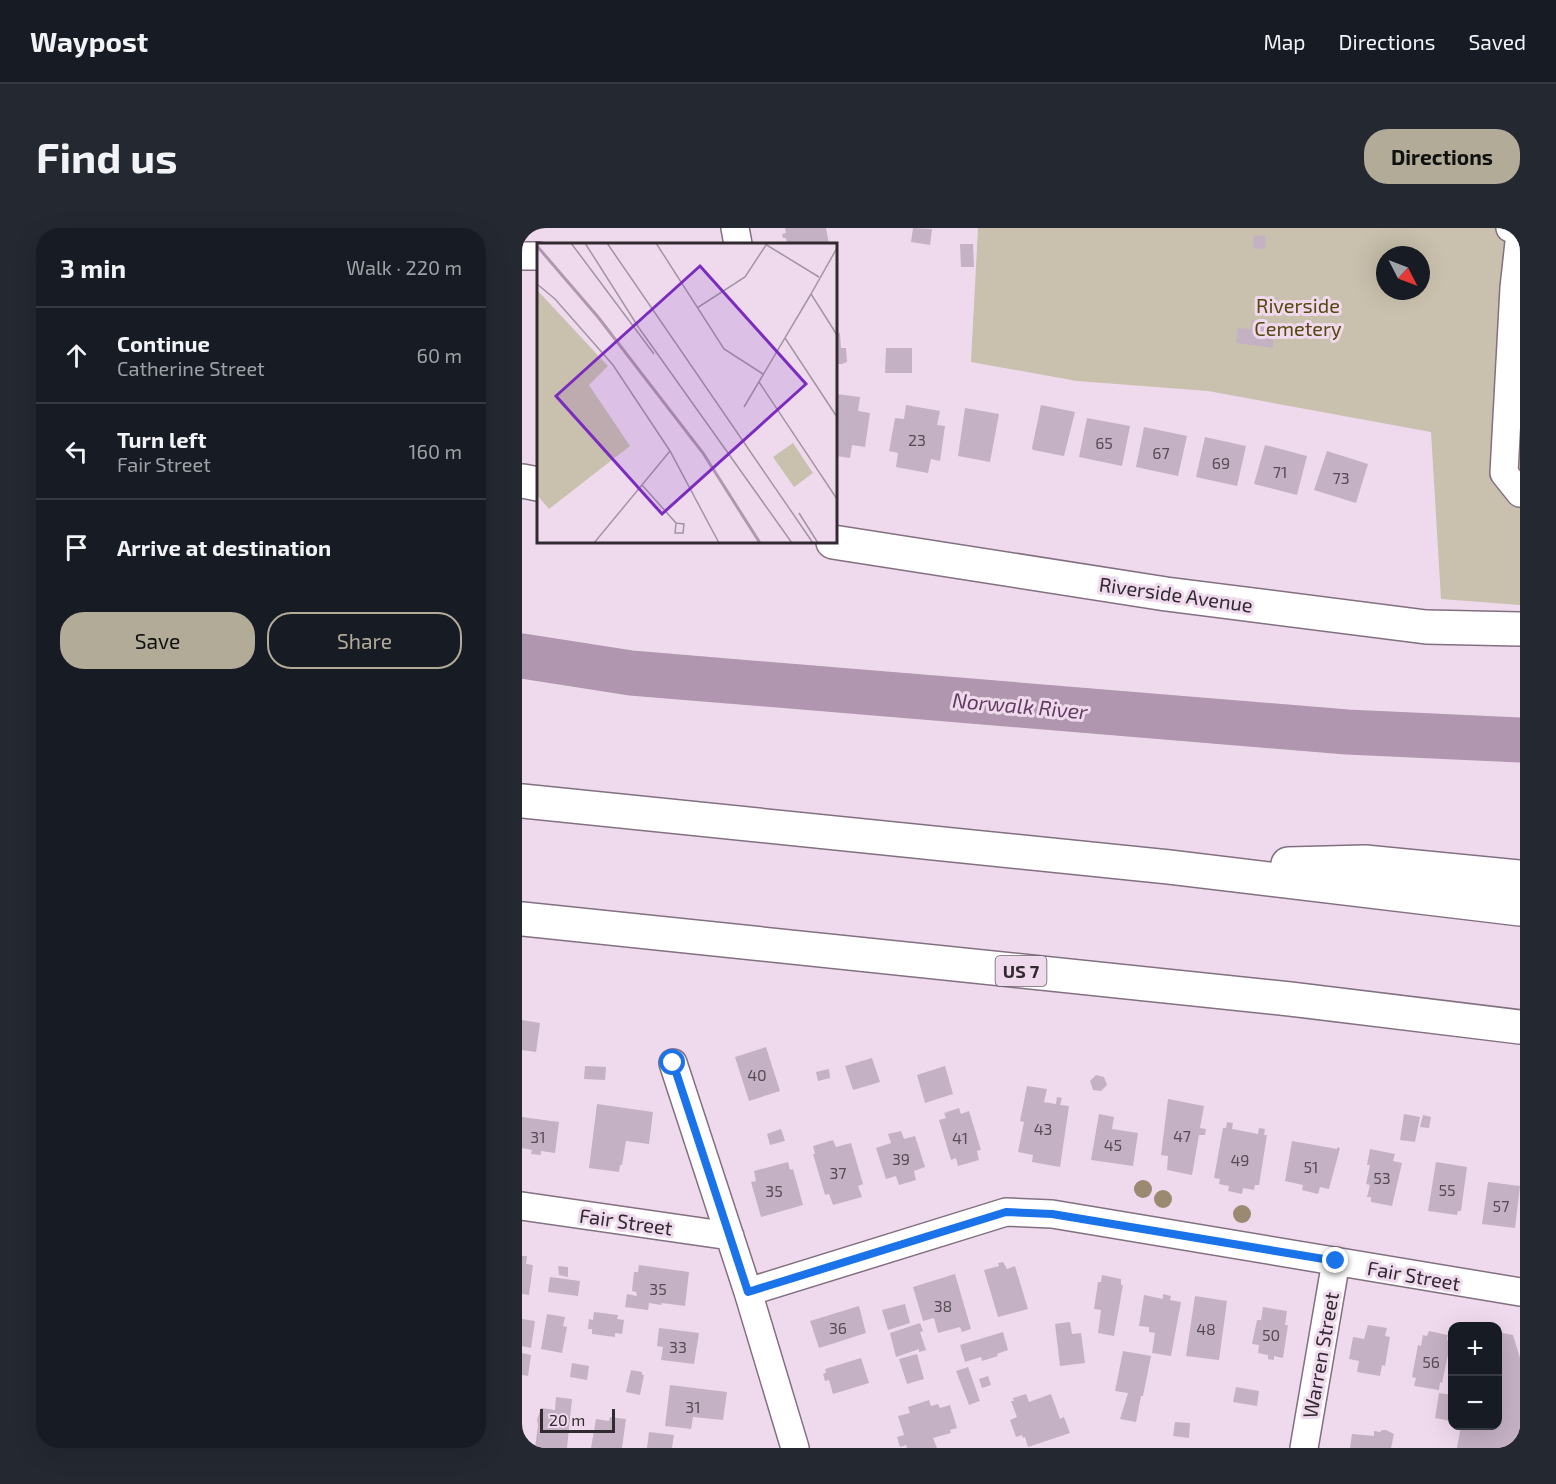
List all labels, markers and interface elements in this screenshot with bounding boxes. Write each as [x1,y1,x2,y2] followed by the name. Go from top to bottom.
[30,24,148,58] text: Waypost
[1263,29,1306,54] text: Map
[1339,29,1435,54] text: Directions
[1468,29,1526,54] text: Saved
[1364,129,1520,184] button: Directions
[36,131,178,181] text: Find us
[537,243,837,543] inset map
[1376,246,1430,300] north arrow
[60,252,126,283] text: 3 min
[346,255,462,279] text: Walk · 220 m
[1254,293,1342,340] park label: Riverside Cemetery
[117,330,210,356] text: Continue
[60,339,93,372] icon: ahead
[417,343,462,367] text: 60 m
[117,356,265,380] text: Catherine Street
[117,426,206,452] text: Turn left
[908,430,926,449] house number: 23
[1095,433,1113,452] house number: 65
[60,435,93,468] icon: left
[409,439,462,463] text: 160 m
[1152,443,1170,462] house number: 67
[117,452,211,476] text: Fair Street
[1212,453,1230,472] house number: 69
[1273,462,1287,481] house number: 71
[1332,468,1350,487] house number: 73
[60,531,93,564] icon: arrive
[117,534,331,560] text: Arrive at destination
[1098,571,1254,617] street label: Riverside Avenue
[60,612,255,669] button: Save
[267,612,462,669] button: Share
[951,687,1089,723] water label: Norwalk River
[996,956,1046,986] road number: US 7
[659,1049,685,1075] route start
[747,1065,767,1084] house number: 40
[1034,1119,1052,1138] house number: 43
[1173,1126,1191,1145] house number: 47
[530,1127,546,1146] house number: 31
[952,1128,968,1147] house number: 41
[1104,1135,1122,1154] house number: 45
[892,1149,910,1168] house number: 39
[1231,1150,1250,1169] house number: 49
[1304,1157,1318,1176] house number: 51
[829,1163,847,1182] house number: 37
[1373,1168,1391,1187] house number: 53
[1438,1180,1456,1199] house number: 55
[765,1181,783,1200] house number: 35
[1493,1196,1509,1215] house number: 57
[578,1203,675,1239] street label: Fair Street
[1322,1247,1348,1273] route end
[1366,1255,1463,1295] street label: Fair Street
[649,1279,667,1298] house number: 35
[1297,1290,1343,1420] street label: Warren Street
[934,1296,952,1315] house number: 38
[829,1318,847,1337] house number: 36
[1196,1319,1216,1338] house number: 48
[1448,1322,1502,1430] map controls
[1448,1322,1502,1376] button: +
[1262,1325,1280,1344] house number: 50
[669,1337,687,1356] house number: 33
[1422,1352,1440,1371] house number: 56
[1448,1376,1502,1430] button: −
[685,1397,701,1416] house number: 31
[540,1406,615,1434] scale bar
[549,1410,585,1429] text: 20 m

